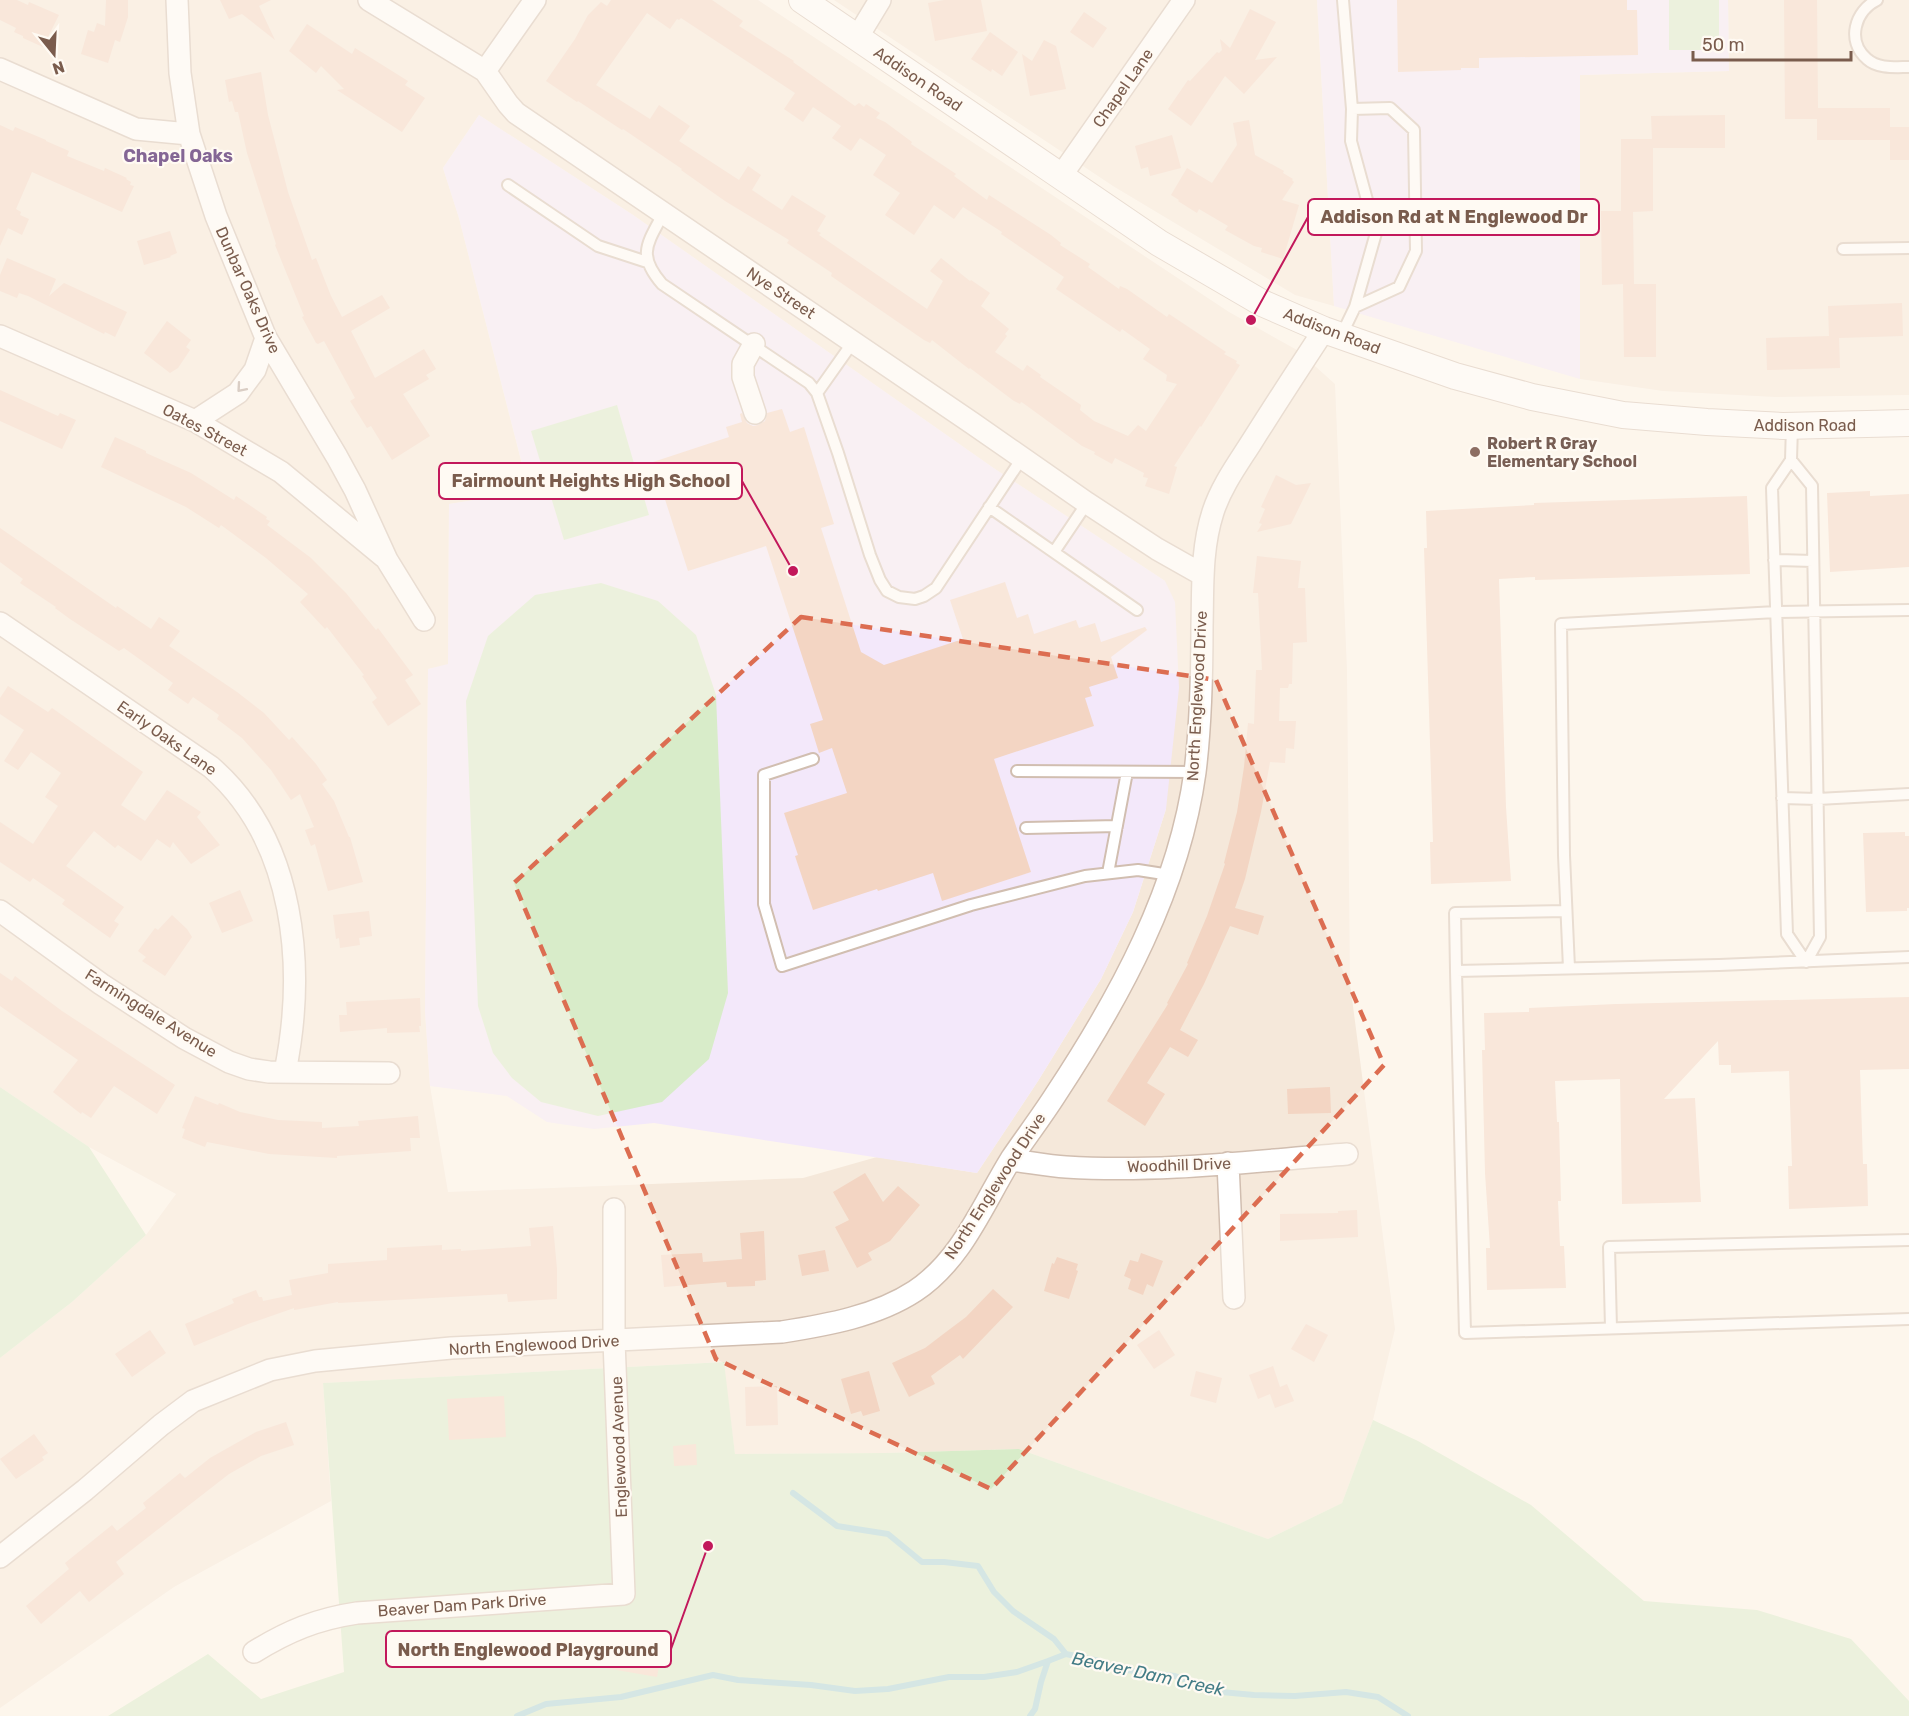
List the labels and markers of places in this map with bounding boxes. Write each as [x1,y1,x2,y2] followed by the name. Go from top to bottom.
[1308,199,1599,235] callout: Addison Rd at N Englewood Dr
[1487,434,1637,471] place label: Robert R Gray Elementary School
[1468,445,1482,459] marker: Robert R Gray Elementary School
[439,463,742,499] callout: Fairmount Heights High School
[386,1631,671,1667] callout: North Englewood Playground

